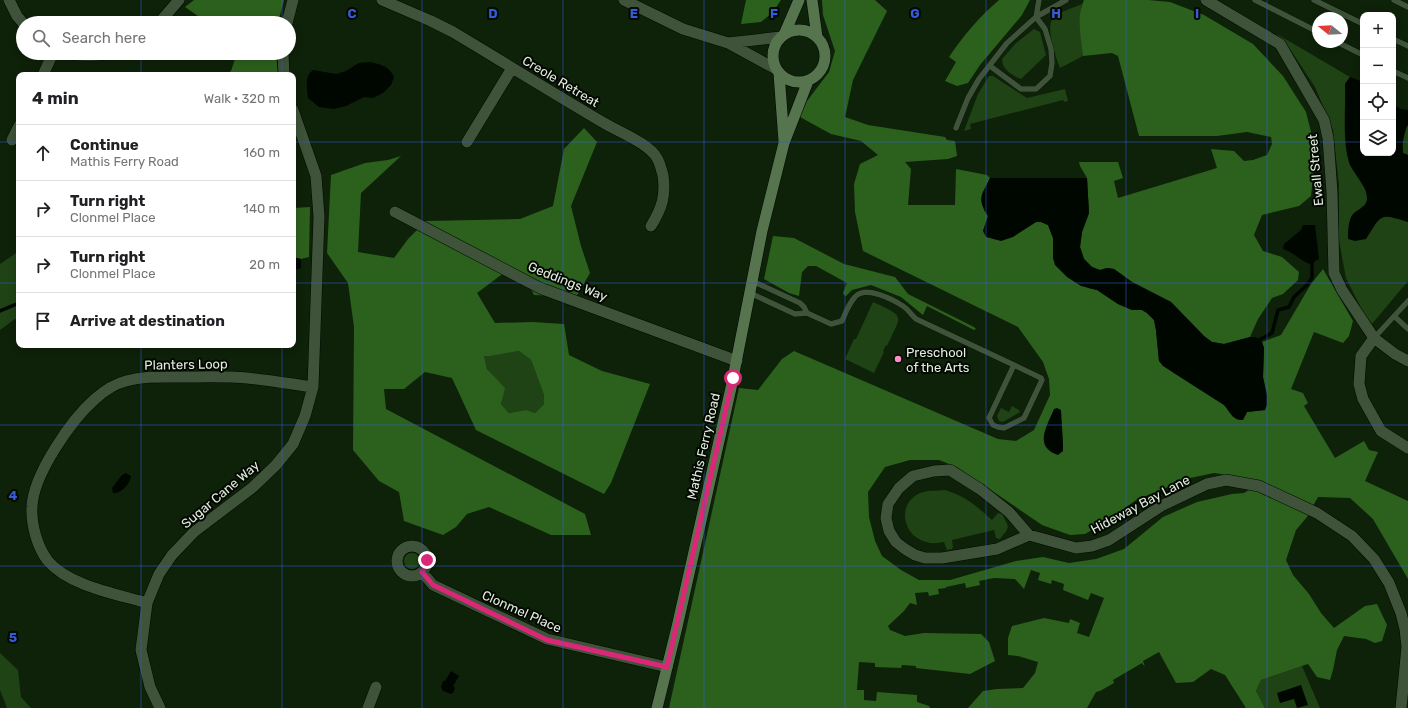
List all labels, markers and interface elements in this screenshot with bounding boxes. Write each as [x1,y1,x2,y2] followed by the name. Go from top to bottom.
[347,6,357,21] text: C
[488,6,498,21] text: D
[630,6,638,21] text: E
[770,6,778,21] text: F
[910,6,920,21] text: G
[1051,6,1061,21] text: H
[1195,6,1199,21] text: I
[1312,12,1348,48] north arrow
[1360,12,1396,156] map controls
[1360,12,1396,48] button: +
[16,16,296,60] search box
[30,27,52,49] icon: search
[62,29,146,47] text: Search here
[1360,48,1396,84] button: −
[520,53,602,110] street label: Creole Retreat
[1360,84,1396,120] button: locate
[32,88,79,108] text: 4 min
[204,91,280,106] text: Walk · 320 m
[1360,120,1396,156] button: layers
[1305,133,1326,207] street label: Ewall Street
[70,136,139,154] text: Continue
[32,142,54,164] icon: ahead
[244,145,280,160] text: 160 m
[70,154,179,169] text: Mathis Ferry Road
[70,192,145,210] text: Turn right
[32,198,54,220] icon: right
[243,201,280,216] text: 140 m
[70,210,155,225] text: Clonmel Place
[70,248,145,266] text: Turn right
[32,254,54,276] icon: right
[249,257,280,272] text: 20 m
[526,259,610,305] street label: Geddings Way
[70,266,155,281] text: Clonmel Place
[32,310,54,332] icon: arrive
[70,312,225,330] text: Arrive at destination
[906,345,970,375] place label: Preschool of the Arts
[893,354,903,364] marker: Preschool of the Arts
[144,356,228,373] street label: Planters Loop
[724,369,742,387] route start
[684,391,723,501] street label: Mathis Ferry Road
[178,457,263,532] street label: Sugar Cane Way
[1088,472,1192,537] street label: Hideway Bay Lane
[9,488,18,503] text: 4
[418,551,436,569] route end
[480,587,564,636] street label: Clonmel Place
[9,630,17,645] text: 5

